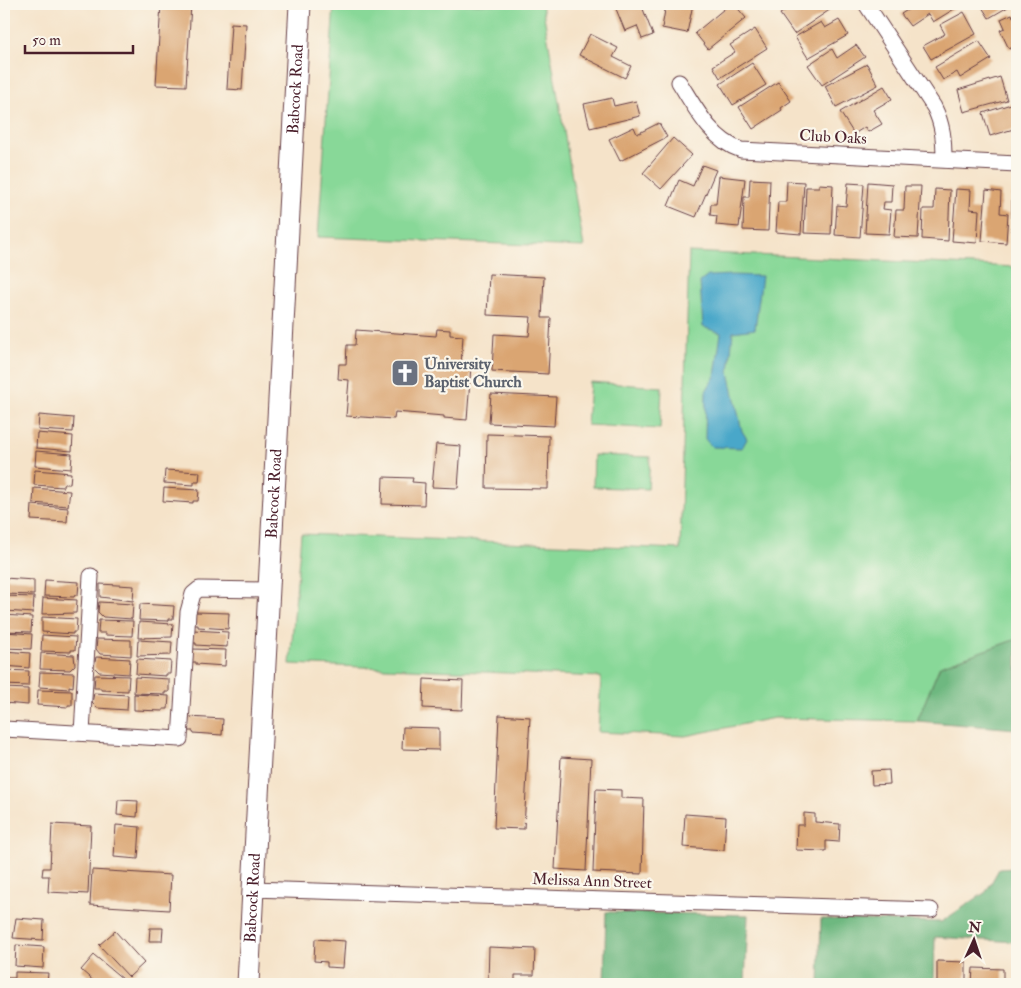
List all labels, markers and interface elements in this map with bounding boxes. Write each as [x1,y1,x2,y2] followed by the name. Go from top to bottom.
[25,22,132,54] scale bar
[32,31,61,50] text: 50 m
[283,44,308,135] street label: Babcock Road
[799,125,867,149] street label: Club Oaks
[424,354,522,393] place label: University Baptist Church
[390,358,420,388] church icon: University Baptist Church
[262,448,286,539] street label: Babcock Road
[240,853,265,944] street label: Babcock Road
[532,869,652,893] street label: Melissa Ann Street
[948,916,998,966] north arrow
[967,919,982,936] text: N

